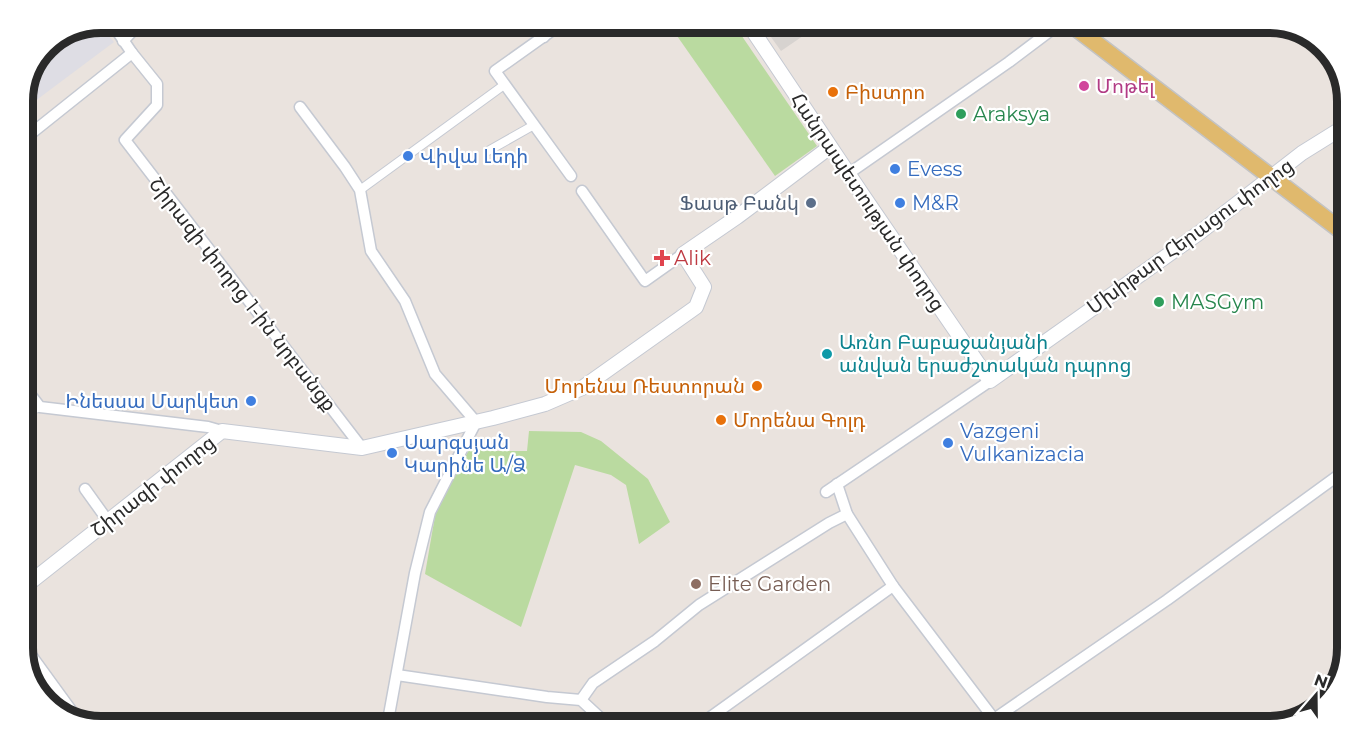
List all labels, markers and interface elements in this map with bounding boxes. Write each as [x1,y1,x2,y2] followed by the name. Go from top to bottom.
[1096,74,1155,98] place label: Մոթել
[1077,79,1091,93] marker: Մոթել
[845,80,925,104] place label: Բիստրո
[826,85,840,99] marker: Բիստրո
[786,88,950,316] street label: Հանրապետության փողոց
[973,102,1050,126] place label: Araksya
[954,107,968,121] marker: Araksya
[420,144,528,168] place label: Վիվա Լեդի
[401,149,415,163] marker: Վիվա Լեդի
[1082,153,1298,319] street label: Մխիթար Հերացու փողոց
[907,157,963,181] place label: Evess
[888,162,902,176] marker: Evess
[144,172,342,416] street label: Շիրազի փողոց 1-ին նրբանցք
[680,191,799,215] place label: Ֆասթ Բանկ
[912,191,959,215] place label: M&R
[804,196,818,210] marker: Ֆասթ Բանկ
[893,196,907,210] marker: M&R
[674,246,711,270] place label: Alik
[655,251,669,265] marker: Alik
[1171,290,1264,314] place label: MASGym
[1152,295,1166,309] marker: MASGym
[839,330,1131,377] place label: Առնո Բաբաջանյանի անվան երաժշտական դպրոց
[820,347,834,361] marker: Առնո Բաբաջանյանի անվան երաժշտական դպրոց
[545,374,745,398] place label: Մորենա Ռեստորան
[750,379,764,393] marker: Մորենա Ռեստորան
[65,389,239,413] place label: Ինեսսա Մարկետ
[244,394,258,408] marker: Ինեսսա Մարկետ
[733,408,865,432] place label: Մորենա Գոլդ
[714,413,728,427] marker: Մորենա Գոլդ
[960,419,1085,466] place label: Vazgeni Vulkanizacia
[86,430,220,542] street label: Շիրազի փողոց
[404,430,526,477] place label: Սարգսյան Կարինե Ա/Ձ
[941,436,955,450] marker: Vazgeni Vulkanizacia
[385,446,399,460] marker: Սարգսյան Կարինե Ա/Ձ
[708,572,831,596] place label: Elite Garden
[689,577,703,591] marker: Elite Garden
[1286,665,1346,725] north arrow
[1312,670,1330,693] text: N

